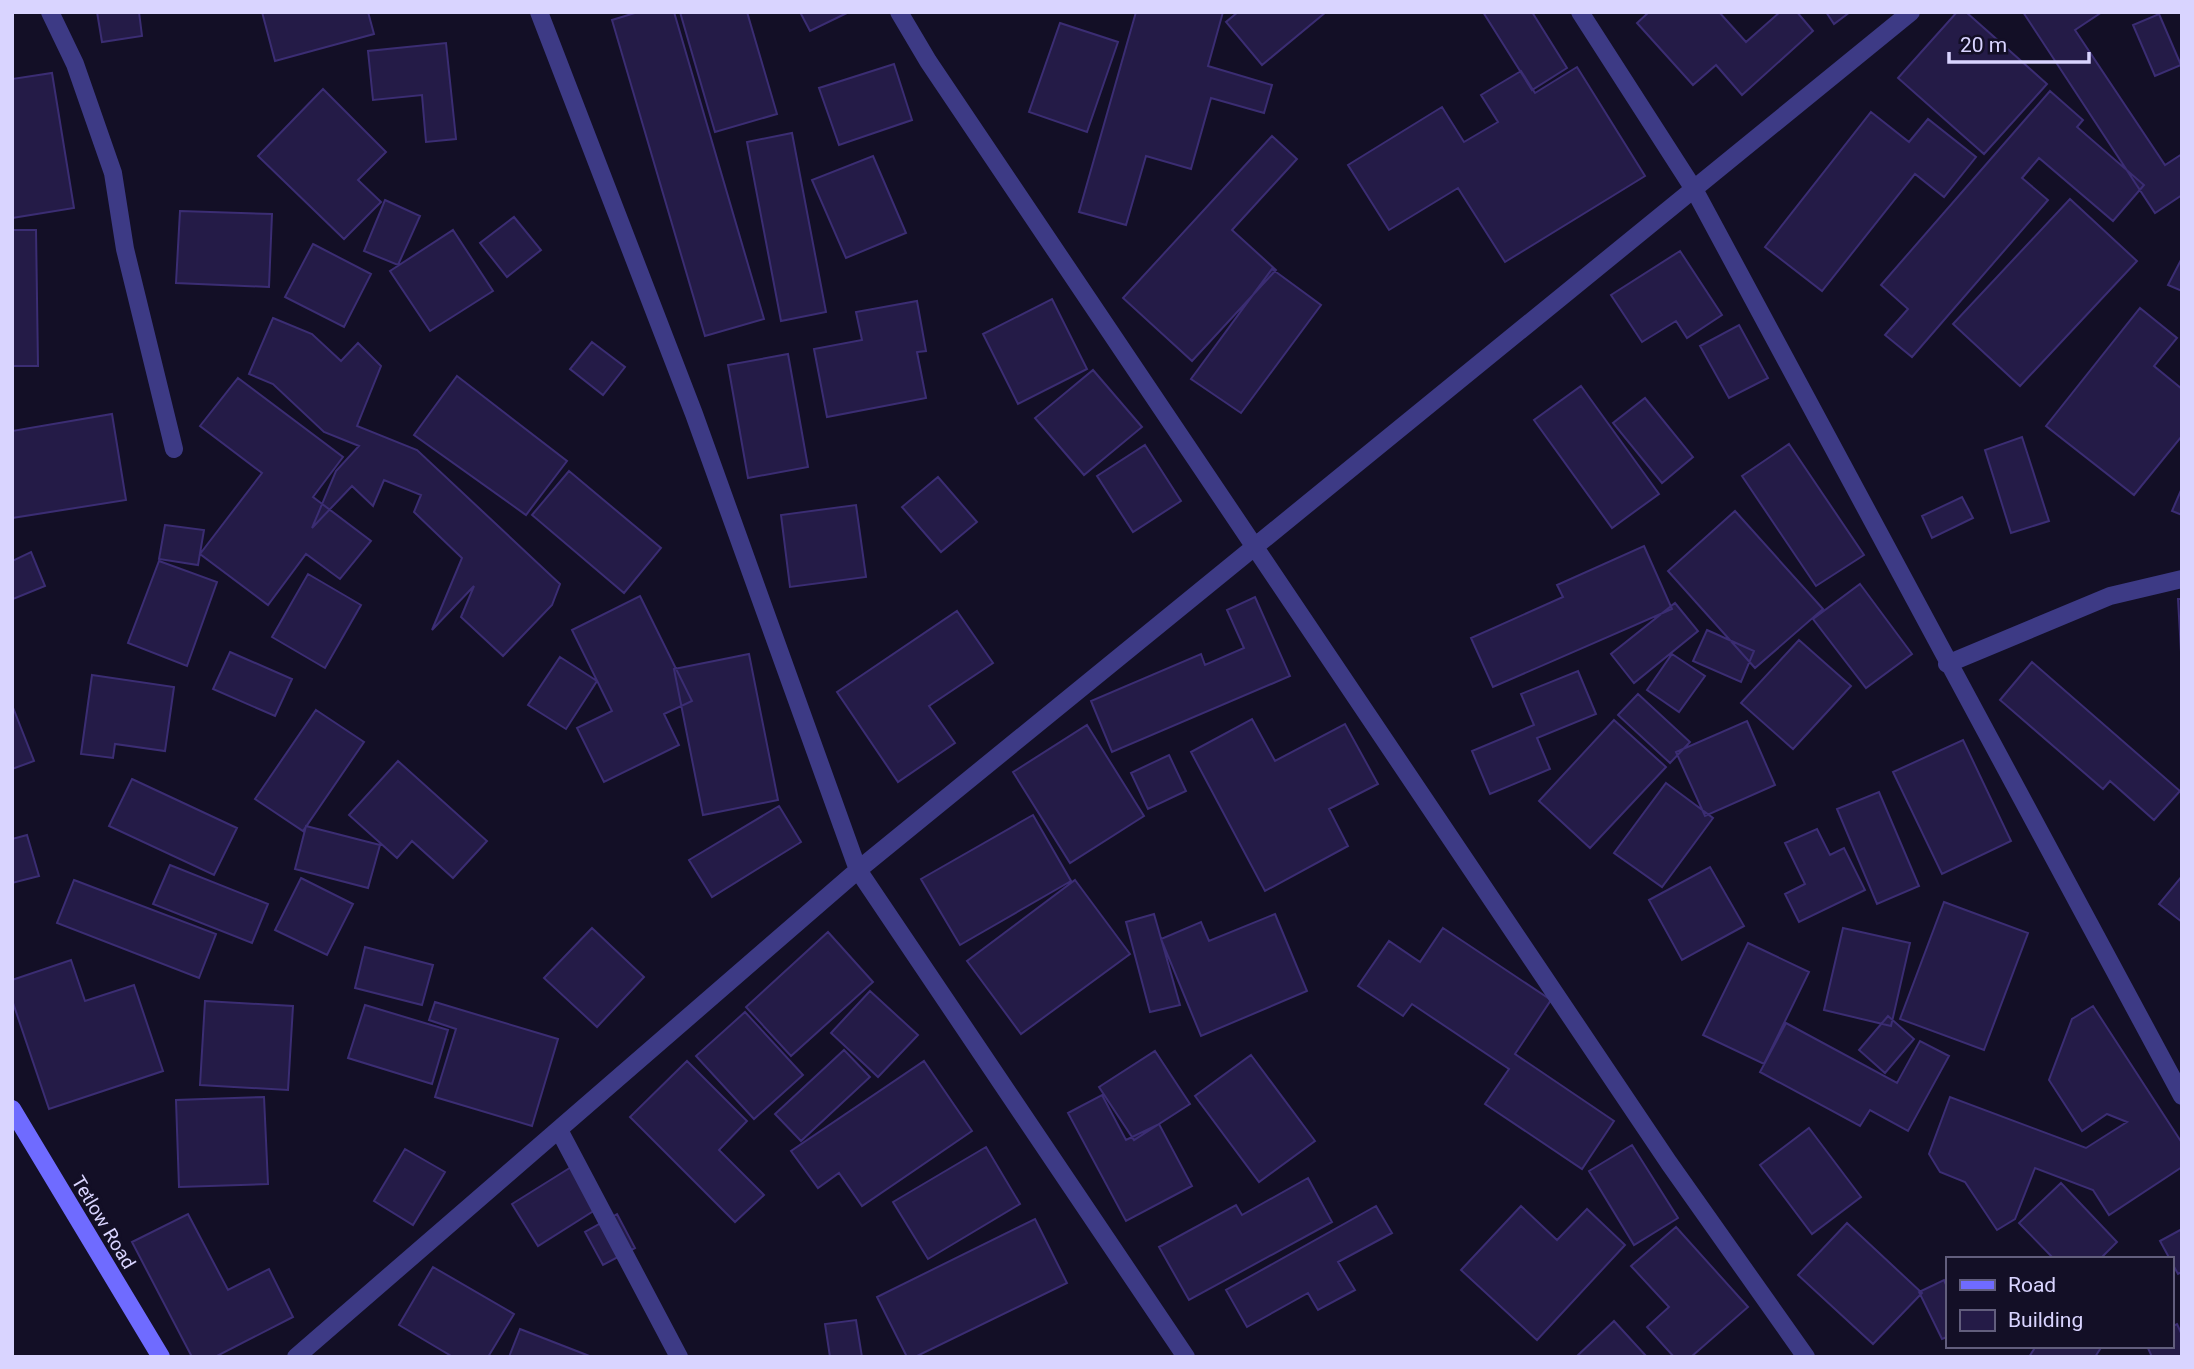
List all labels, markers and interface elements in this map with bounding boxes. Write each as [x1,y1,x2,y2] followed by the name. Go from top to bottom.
[1949,21,2089,65] scale bar
[1960,33,2007,57] text: 20 m
[67,1171,140,1273] street label: Tetlow Road
[1946,1257,2173,1348] legend
[2008,1273,2056,1297] text: Road
[2008,1308,2083,1332] text: Building

